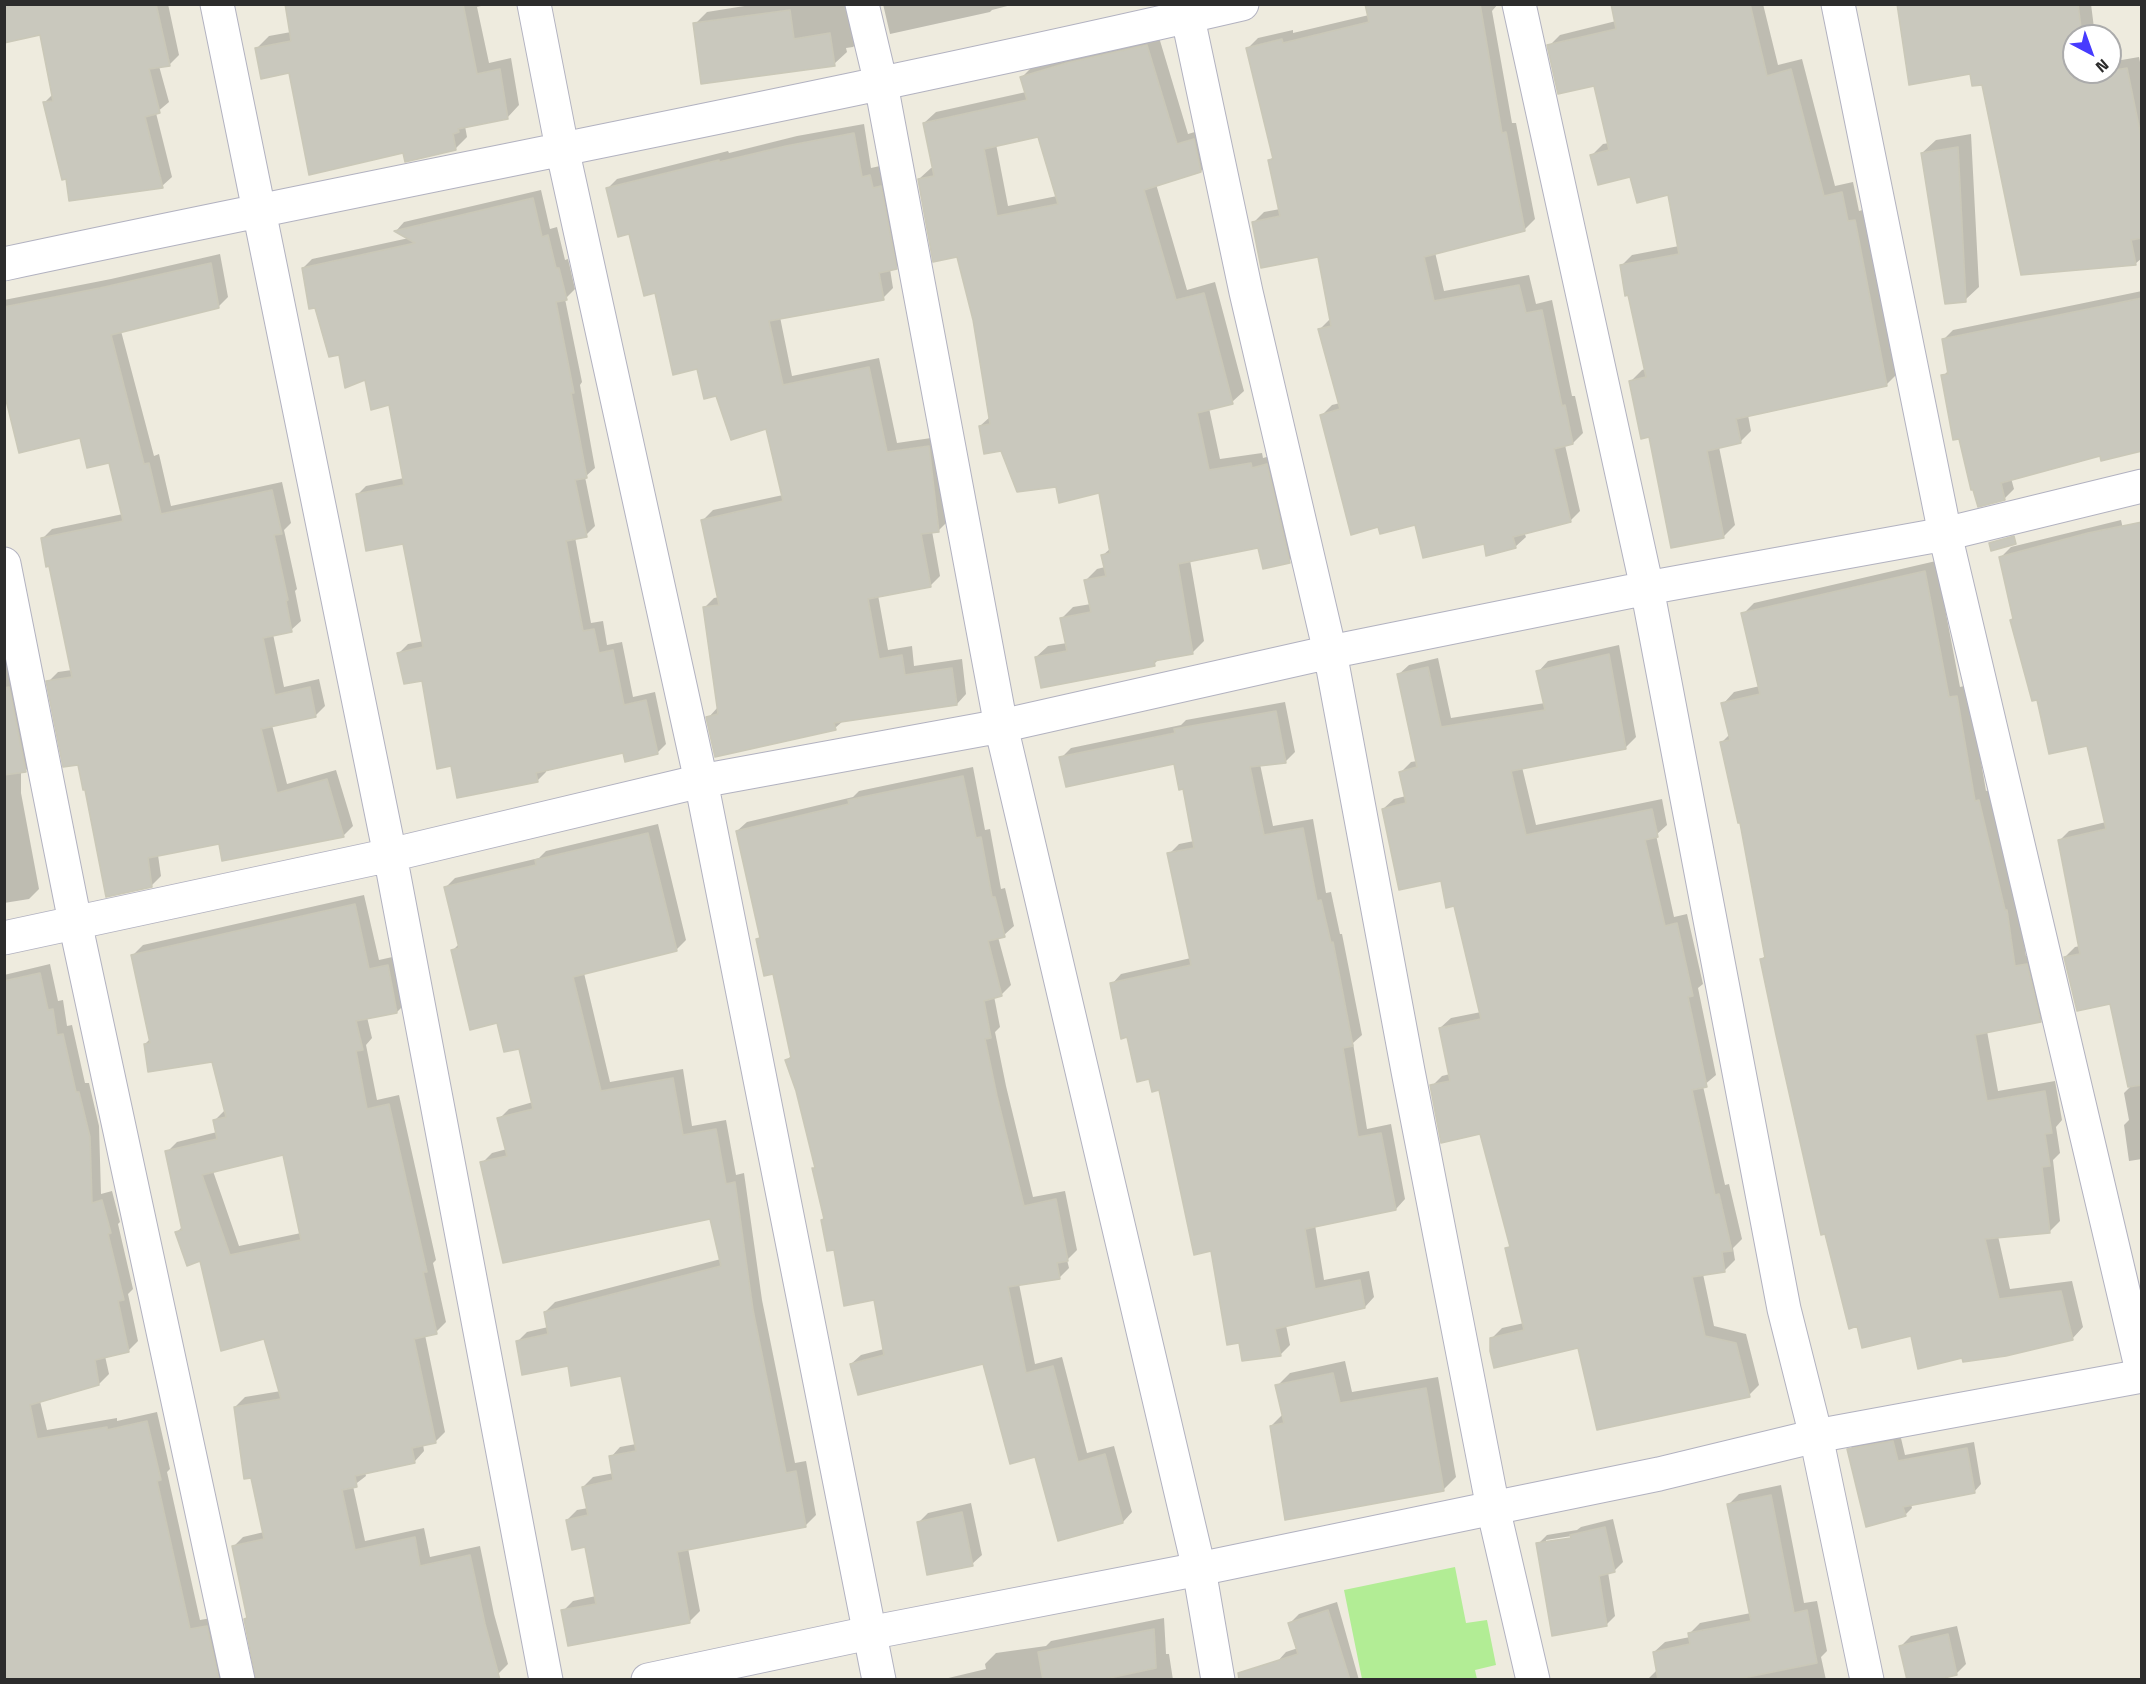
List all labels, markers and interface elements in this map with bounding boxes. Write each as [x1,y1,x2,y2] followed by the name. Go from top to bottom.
[2062,24,2122,84] north arrow
[2090,53,2115,79] text: N

